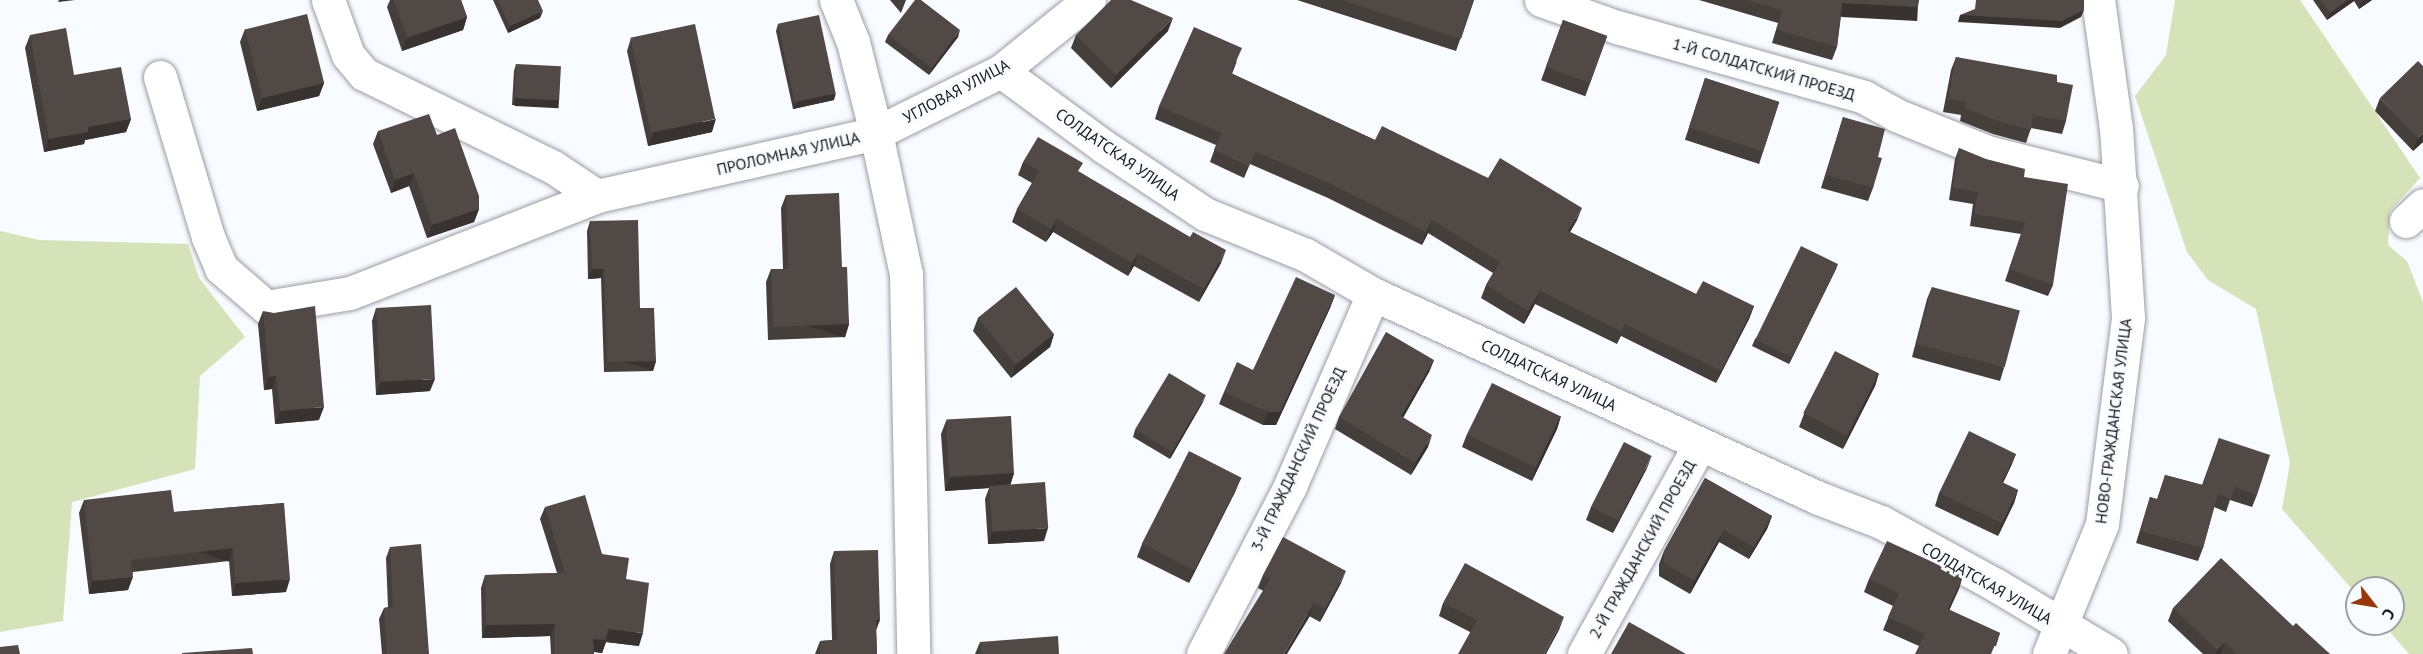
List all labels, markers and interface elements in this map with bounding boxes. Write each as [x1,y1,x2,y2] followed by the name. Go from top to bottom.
[1670,34,1858,104] street label: 1-Й СОЛДАТСКИЙ ПРОЕЗД
[899,55,1013,127] street label: УГЛОВАЯ УЛИЦА
[1052,104,1184,204] street label: СОЛДАТСКАЯ УЛИЦА
[714,127,862,179] street label: ПРОЛОМНАЯ УЛИЦА
[2091,317,2135,525] street label: НОВО-ГРАЖДАНСКАЯ УЛИЦА
[1478,335,1620,415] street label: СОЛДАТСКАЯ УЛИЦА
[1247,364,1349,554] street label: 3-Й ГРАЖДАНСКИЙ ПРОЕЗД
[1585,456,1699,642] street label: 2-Й ГРАЖДАНСКИЙ ПРОЕЗД
[1918,538,2056,628] street label: СОЛДАТСКАЯ УЛИЦА
[2345,576,2405,636] north arrow
[2378,605,2400,623] text: С

